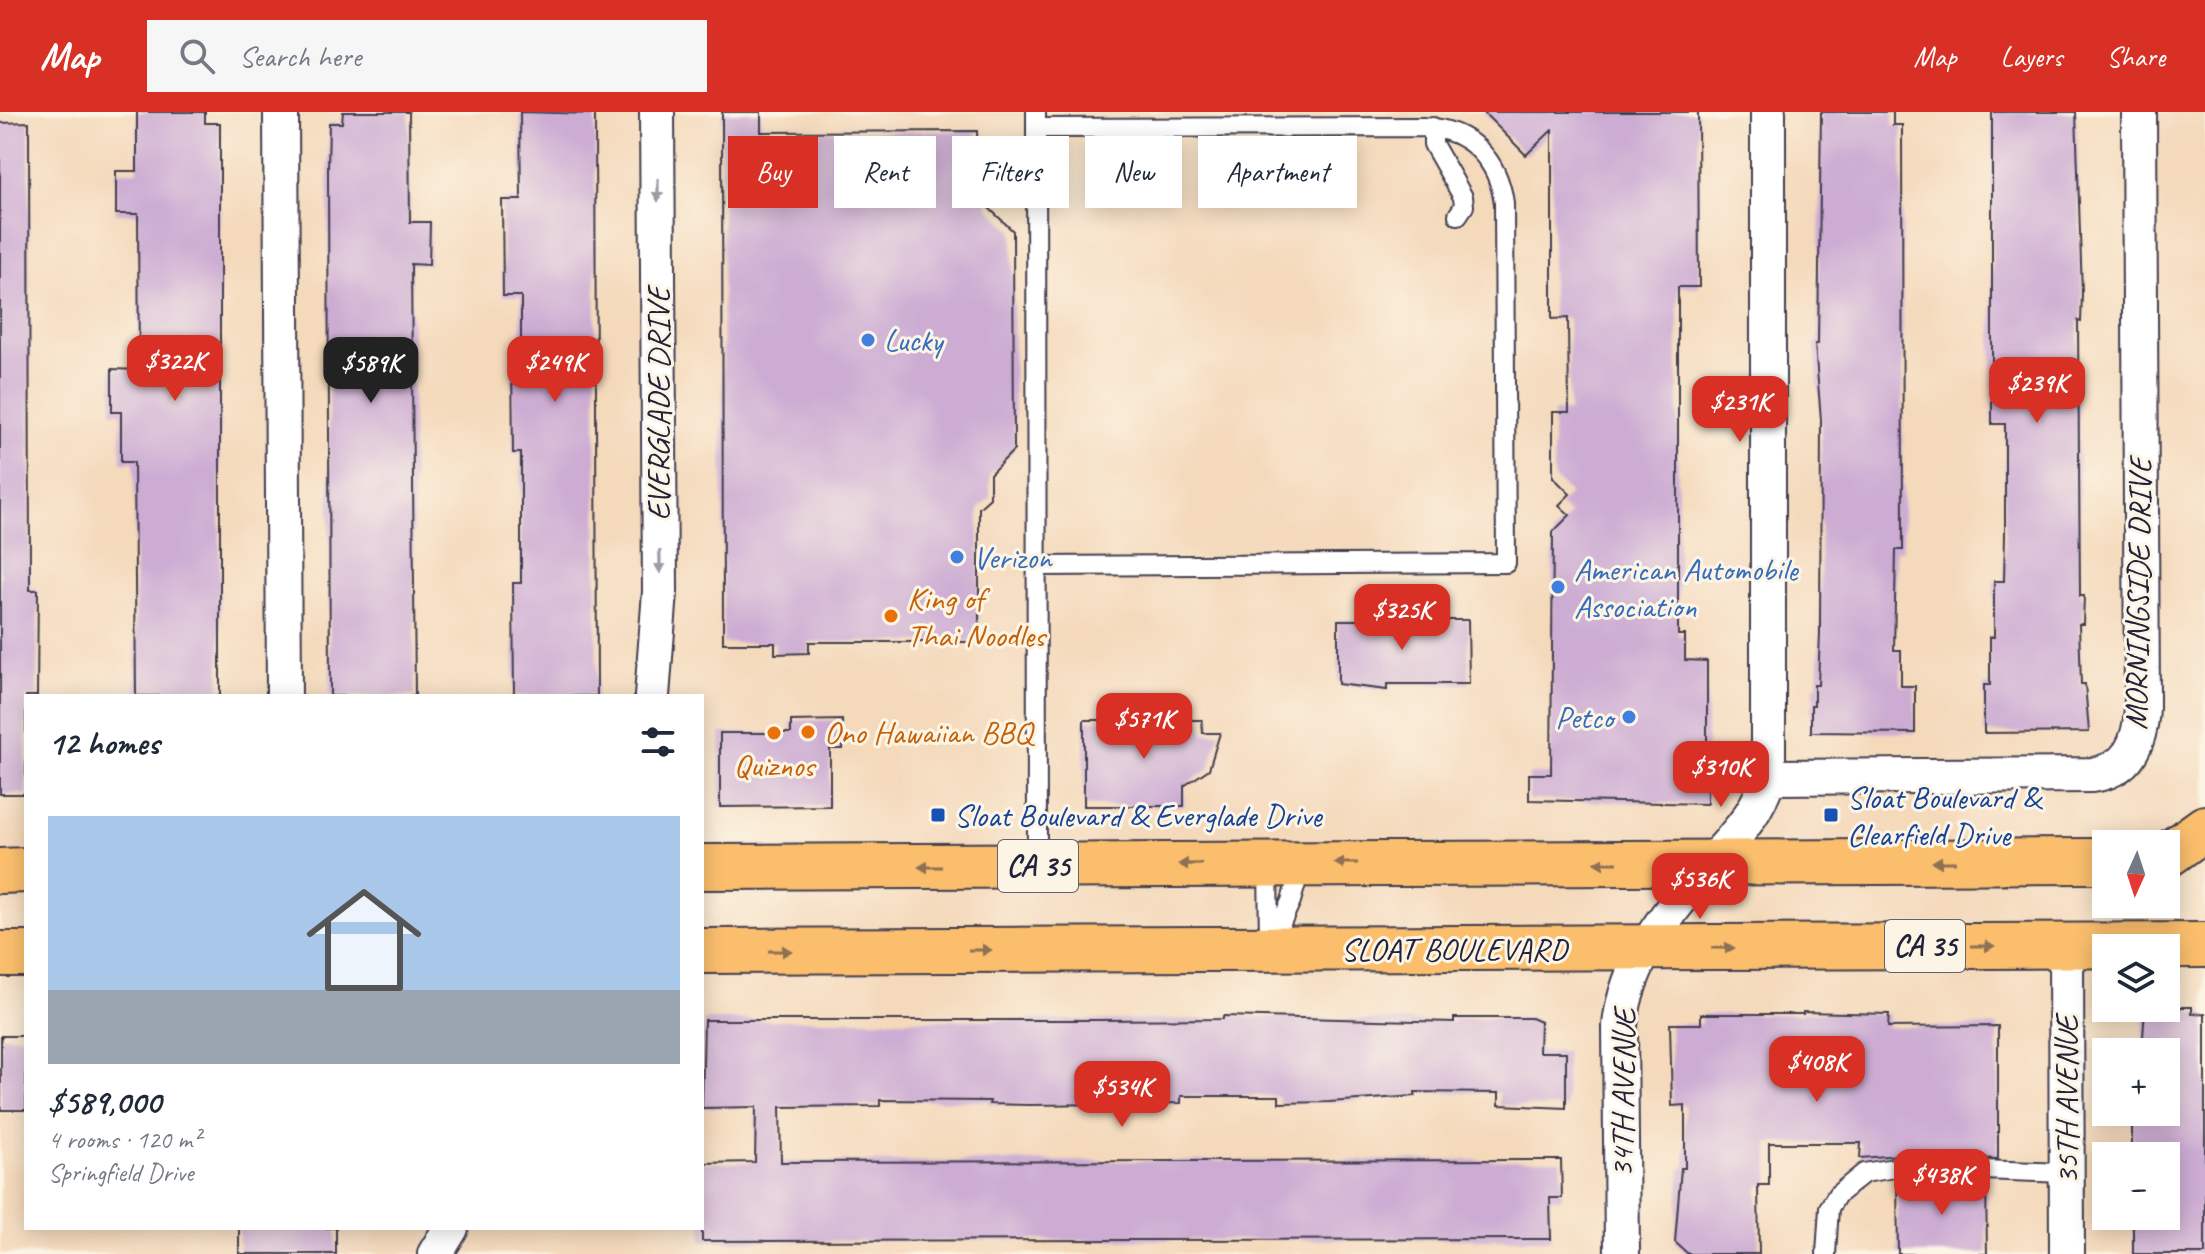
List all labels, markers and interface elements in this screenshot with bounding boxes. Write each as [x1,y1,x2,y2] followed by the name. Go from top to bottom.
[147,20,707,92] search box
[40,33,99,80] text: Map
[175,34,219,78] icon: search
[239,37,361,75] text: Search here
[1914,39,1957,74] text: Map
[2001,39,2062,74] text: Layers
[2106,39,2165,74] text: Share
[728,136,818,208] chip: Buy
[834,136,936,208] chip: Rent
[952,136,1069,208] chip: Filters
[1085,136,1182,208] chip: New
[1198,136,1357,208] chip: Apartment
[651,178,664,203] one-way arrow
[638,283,679,521] street label: EVERGLADE DRIVE
[884,320,945,361] place label: Lucky
[859,331,877,349] marker: Lucky
[119,335,231,403] pin: $322K
[499,336,611,404] pin: $249K
[315,337,427,405] pin: $589K
[145,344,205,377] text: $322K
[525,345,585,378] text: $249K
[341,346,401,379] text: $589K
[1981,357,2093,425] pin: $239K
[2007,366,2067,399] text: $239K
[1684,376,1796,444] pin: $231K
[1710,385,1770,418] text: $231K
[2115,453,2161,730] street label: MORNINGSIDE DRIVE
[973,537,1053,578] place label: Verizon
[948,548,966,566] marker: Verizon
[1574,549,1800,627] place label: American Automobile Association
[653,550,666,575] one-way arrow
[907,578,1048,656] place label: King of Thai Noodles
[1549,578,1567,596] marker: American Automobile Association
[1346,584,1458,652] pin: $325K
[1372,593,1432,626] text: $325K
[882,607,900,625] marker: King of Thai Noodles
[1088,693,1200,761] pin: $571K
[1555,697,1617,738] place label: Petco
[1114,702,1174,735] text: $571K
[1620,708,1638,726] marker: Petco
[824,712,1035,753] place label: Ono Hawaiian BBQ
[636,720,680,764] icon: filters
[48,721,159,764] text: 12 homes
[799,723,817,741] marker: Ono Hawaiian BBQ
[765,724,783,742] marker: Quiznos
[1665,741,1777,809] pin: $310K
[734,745,817,786] place label: Quiznos
[1691,750,1751,783] text: $310K
[1847,777,2044,855] place label: Sloat Boulevard & Clearfield Drive
[954,795,1324,836] place label: Sloat Boulevard & Everglade Drive
[929,806,947,824] marker: Sloat Boulevard & Everglade Drive
[1822,806,1840,824] marker: Sloat Boulevard & Clearfield Drive
[2092,830,2180,918] north arrow
[2092,830,2180,1230] map controls
[998,840,1078,892] road number: CA 35
[1644,853,1756,921] pin: $536K
[1593,856,1618,869] one-way arrow
[1931,856,1956,868] one-way arrow
[1333,857,1358,869] one-way arrow
[1177,858,1202,871] one-way arrow
[917,861,942,873] one-way arrow
[1670,862,1730,895] text: $536K
[292,868,436,1012] icon: home
[1885,920,1965,972] road number: CA 35
[1341,929,1570,970] street label: SLOAT BOULEVARD
[2092,934,2180,1022] button: layers
[1971,940,1996,952] one-way arrow
[1711,942,1736,954] one-way arrow
[768,944,793,957] one-way arrow
[968,944,993,956] one-way arrow
[1601,1004,1645,1178] street label: 34TH AVENUE
[2046,1012,2087,1184] street label: 35TH AVENUE
[1761,1036,1873,1104] pin: $408K
[2092,1038,2180,1126] button: +
[1787,1045,1847,1078] text: $408K
[1066,1061,1178,1129] pin: $534K
[1092,1070,1152,1103] text: $534K
[48,1080,161,1123] text: $589,000
[48,1123,200,1156] text: 4 rooms · 120 m²
[2092,1142,2180,1230] button: −
[1886,1149,1998,1217] pin: $438K
[48,1156,193,1189] text: Springfield Drive
[1912,1158,1972,1191] text: $438K

